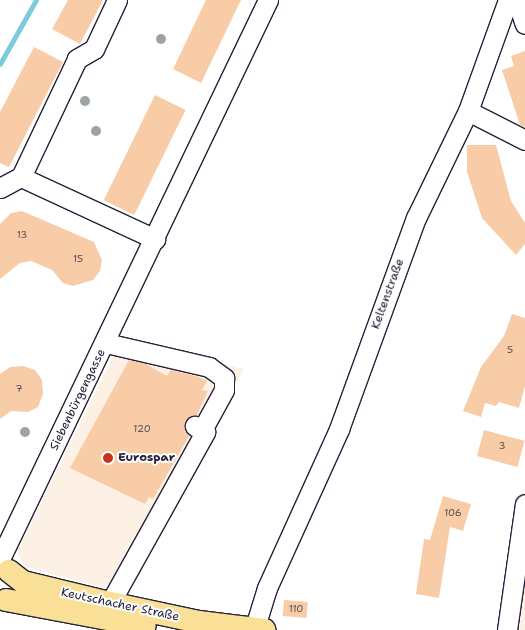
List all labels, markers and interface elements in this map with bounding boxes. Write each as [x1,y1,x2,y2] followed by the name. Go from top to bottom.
[17,229,27,241] house number: 13
[73,253,83,265] house number: 15
[369,257,407,331] street label: Keltenstraße
[507,344,513,356] house number: 5
[47,347,109,453] street label: Siebenbürgengasse
[16,383,22,395] house number: 7
[133,423,151,435] house number: 120
[499,440,505,452] house number: 3
[118,451,175,465] place label: Eurospar
[102,452,114,464] marker: Eurospar
[444,507,462,519] house number: 106
[60,585,180,625] street label: Keutschacher Straße
[289,603,303,615] house number: 110

